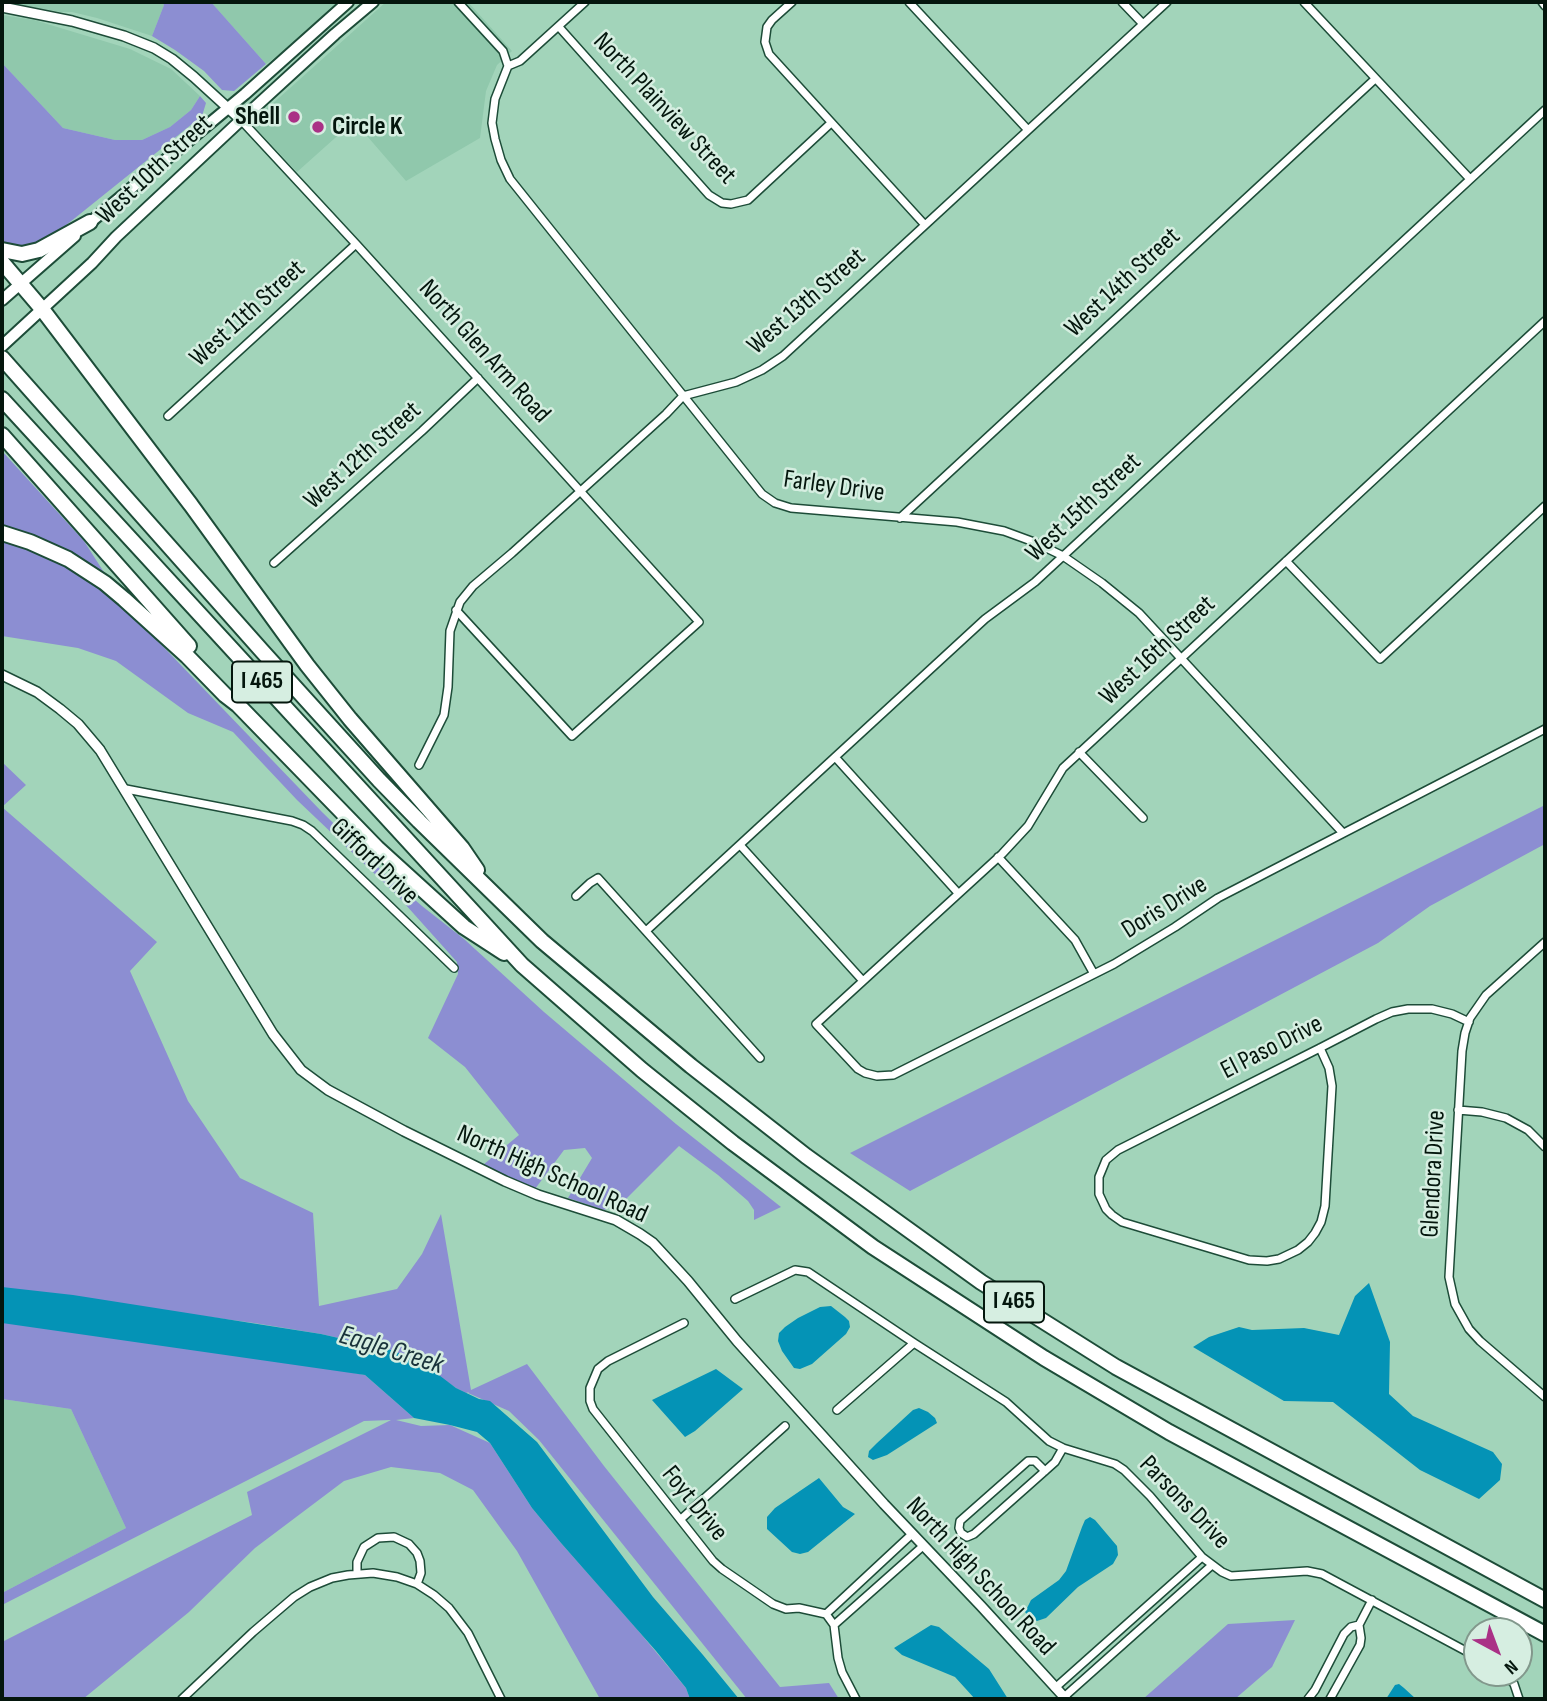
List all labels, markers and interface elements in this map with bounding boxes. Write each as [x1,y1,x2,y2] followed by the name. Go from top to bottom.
[586,27,742,191] street label: North Plainview Street
[235,101,280,133] place label: Shell
[91,108,219,232] street label: West 10th Street
[286,109,302,125] marker: Shell
[332,111,403,143] place label: Circle K
[310,119,326,135] marker: Circle K
[1059,222,1187,344] street label: West 14th Street
[742,242,872,362] street label: West 13th Street
[184,254,312,374] street label: West 11th Street
[412,274,556,430] street label: North Glen Arm Road
[298,395,428,517] street label: West 12th Street
[1020,447,1148,569] street label: West 15th Street
[782,464,886,510] street label: Farley Drive
[1094,590,1222,712] street label: West 16th Street
[232,662,292,702] road number: I 465
[323,812,425,912] street label: Gifford Drive
[1117,870,1213,946] street label: Doris Drive
[1216,1009,1328,1087] street label: El Paso Drive
[1415,1109,1453,1239] street label: Glendora Drive
[452,1119,652,1231] street label: North High School Road
[984,1282,1044,1322] road number: I 465
[335,1319,447,1383] water label: Eagle Creek
[1132,1450,1236,1556] street label: Parsons Drive
[654,1460,734,1548] street label: Foyt Drive
[899,1491,1061,1663] street label: North High School Road
[1463,1617,1533,1687] north arrow
[1499,1655,1522,1679] text: N

